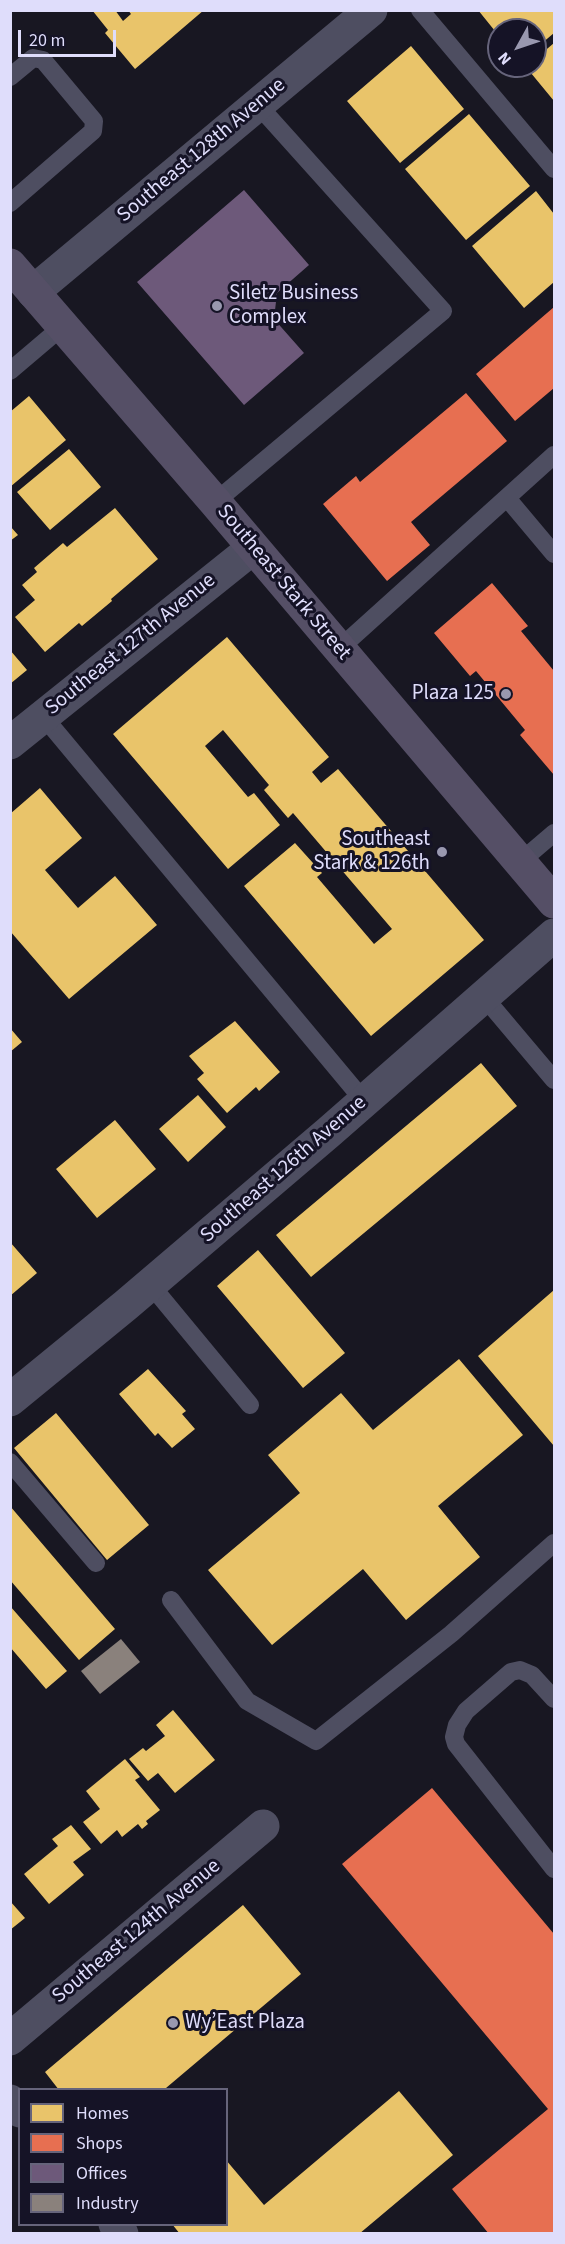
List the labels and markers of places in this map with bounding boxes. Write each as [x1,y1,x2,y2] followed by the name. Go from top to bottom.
[229,281,358,331] place label: Siletz Business Complex
[210,299,224,313] marker: Siletz Business Complex
[412,681,494,707] place label: Plaza 125
[499,687,513,701] marker: Plaza 125
[313,827,430,877] place label: Southeast Stark & 126th
[435,845,449,859] marker: Southeast Stark & 126th
[185,2010,305,2036] place label: Wy’East Plaza
[166,2016,180,2030] marker: Wy’East Plaza

